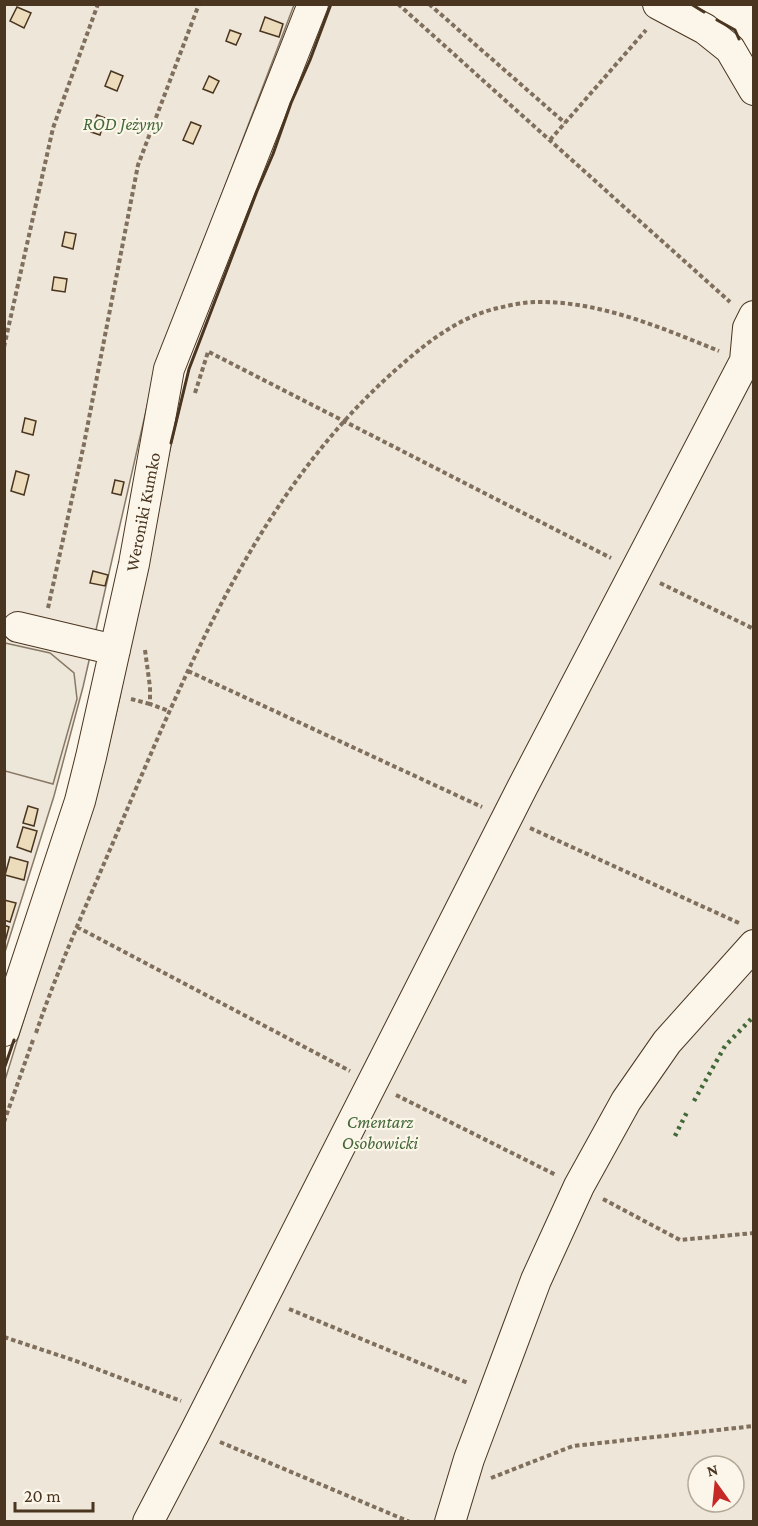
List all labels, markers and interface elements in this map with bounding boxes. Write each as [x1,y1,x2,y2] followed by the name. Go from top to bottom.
[83,114,164,134] park label: ROD Jeżyny
[122,451,164,573] street label: Weroniki Kumko
[342,1112,418,1153] park label: Cmentarz Osobowicki
[686,1454,746,1514] north arrow
[705,1460,720,1480] text: N
[15,1475,93,1513] scale bar
[24,1486,61,1506] text: 20 m

